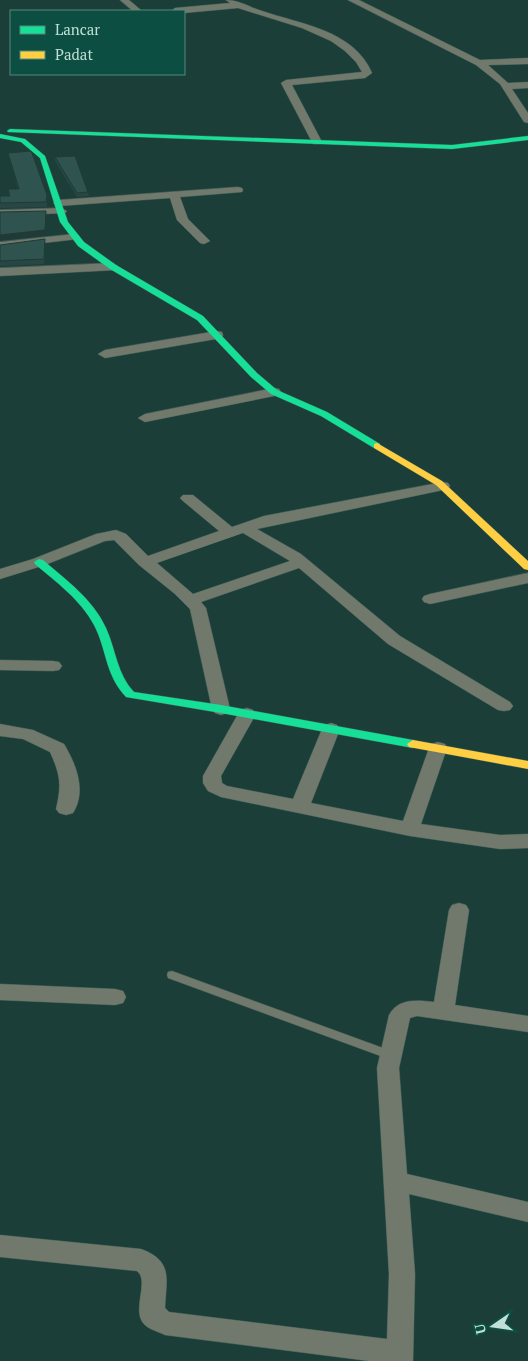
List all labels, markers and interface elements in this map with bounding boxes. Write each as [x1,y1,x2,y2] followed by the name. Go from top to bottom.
[10,10,185,75] legend
[55,19,100,39] text: Lancar
[55,44,93,64] text: Padat
[468,1301,518,1351] north arrow
[469,1322,490,1336] text: U

